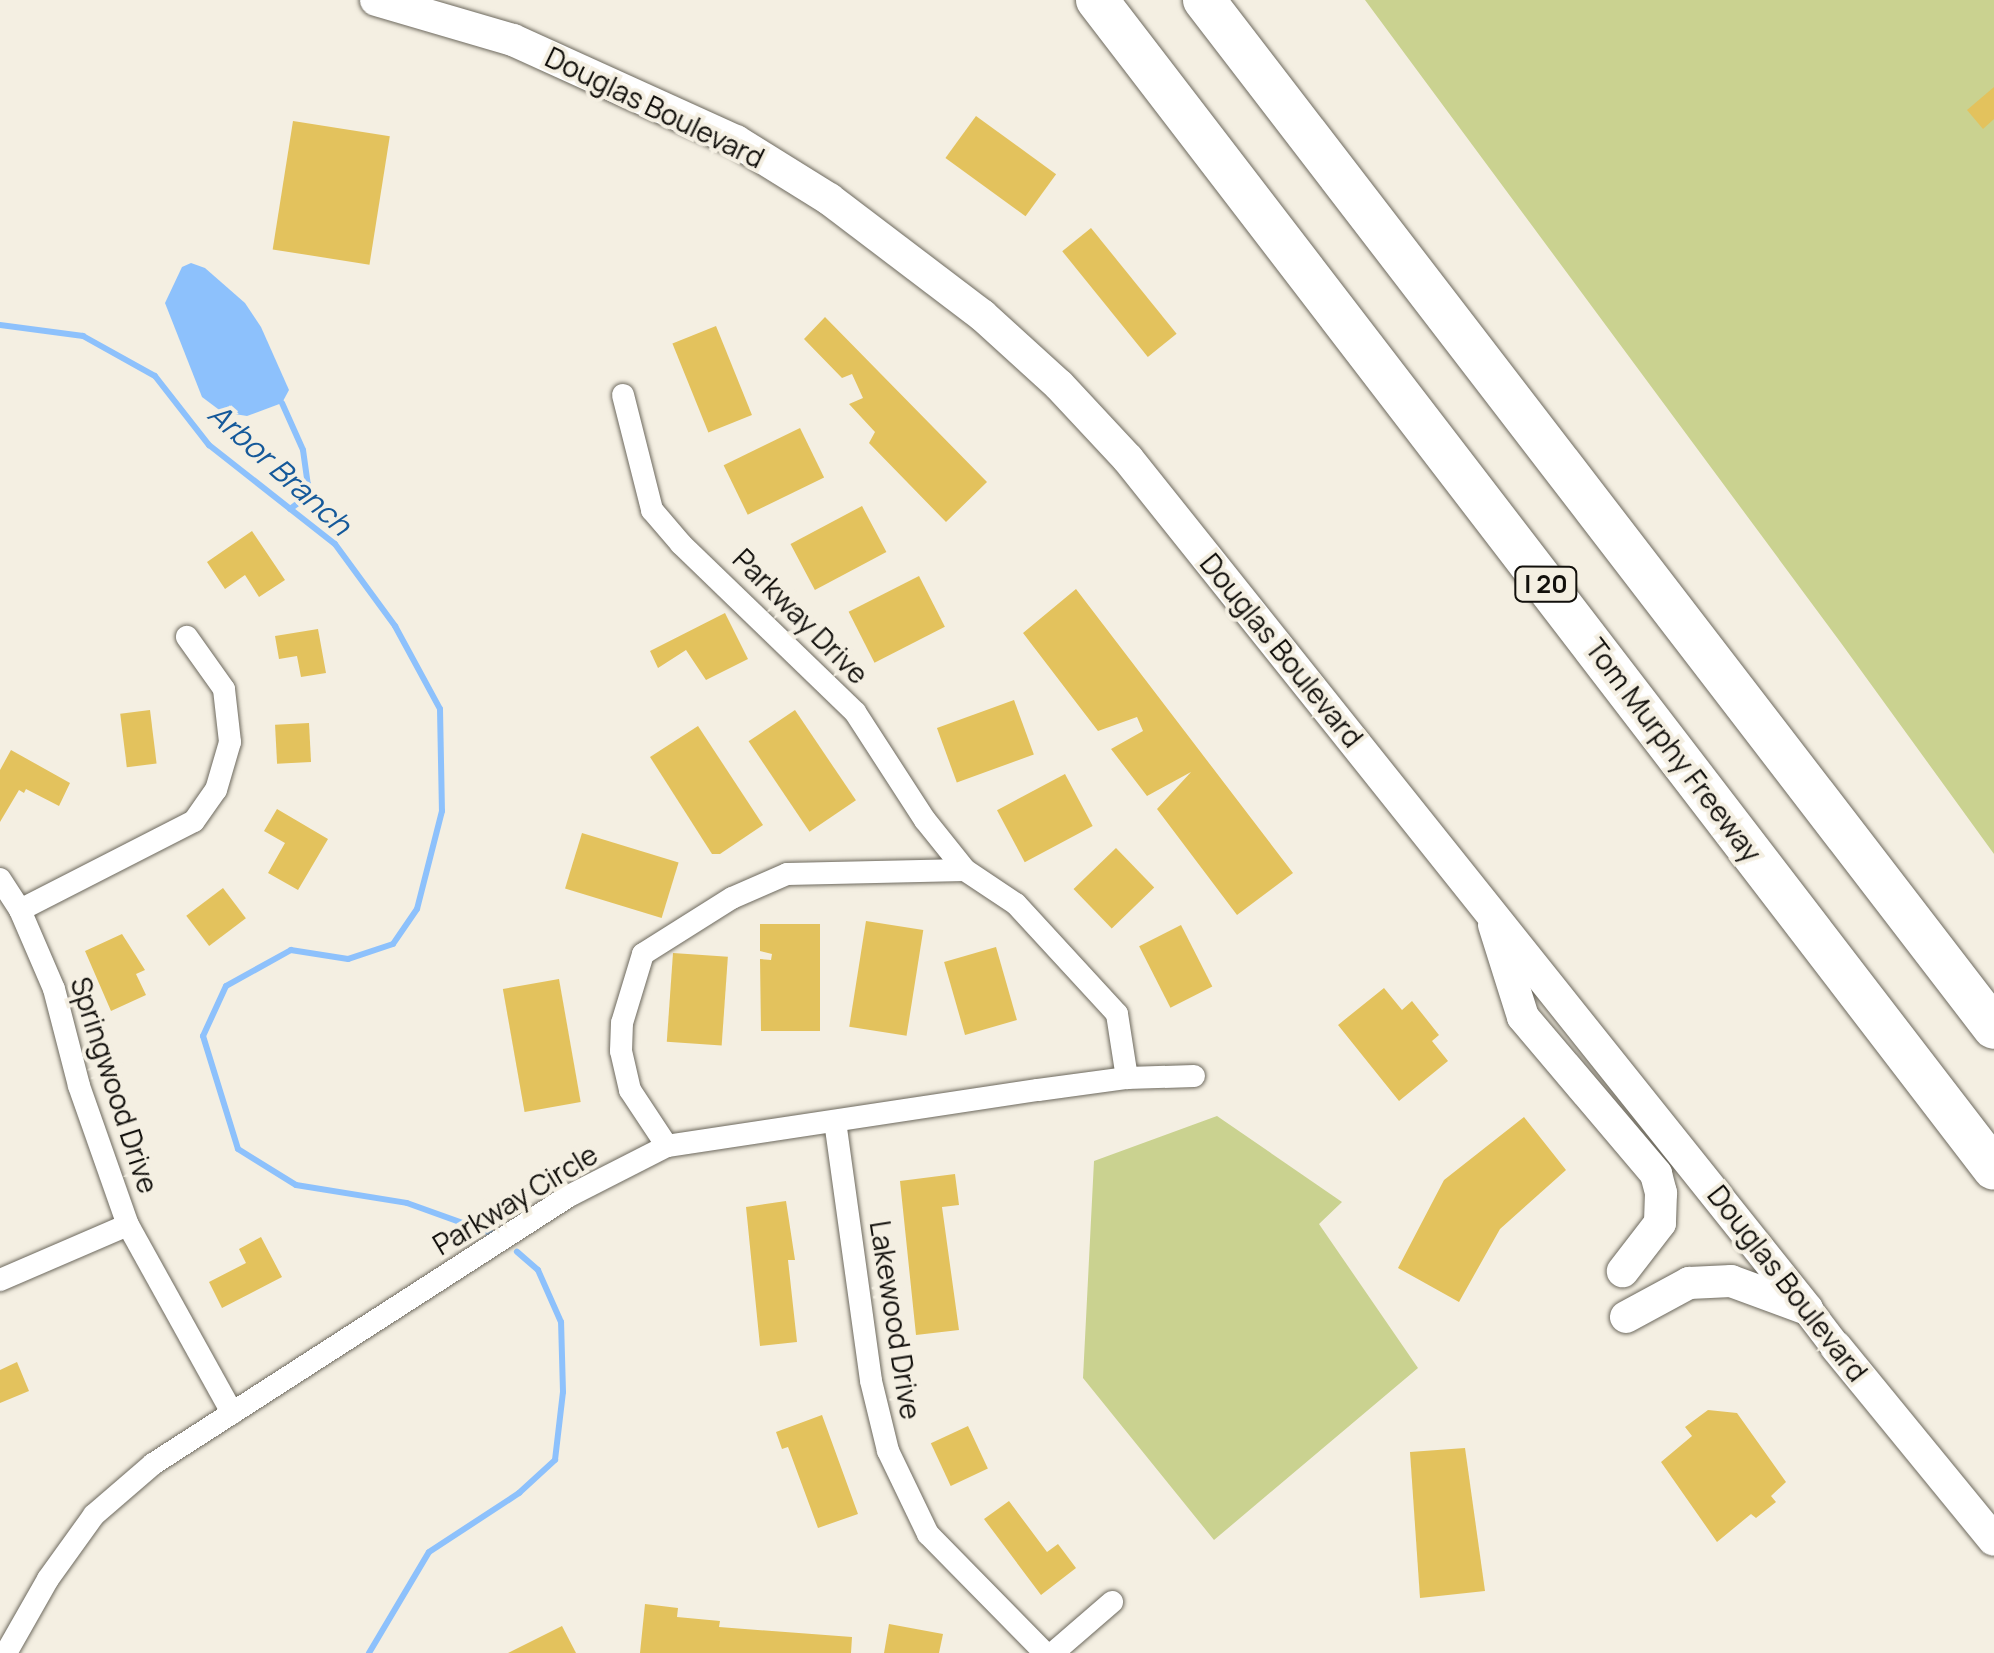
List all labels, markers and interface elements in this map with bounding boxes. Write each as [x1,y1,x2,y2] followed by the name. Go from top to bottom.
[540,40,770,174] street label: Douglas Boulevard
[201,396,359,542] water label: Arbor Branch
[727,542,875,690] street label: Parkway Drive
[1194,547,1370,753] street label: Douglas Boulevard
[1514,564,1578,604] road number: I 20
[1579,632,1769,868] street label: Tom Murphy Freeway
[64,973,166,1197] street label: Springwood Drive
[427,1137,603,1261] street label: Parkway Circle
[1701,1178,1875,1388] street label: Douglas Boulevard
[864,1218,928,1422] street label: Lakewood Drive

